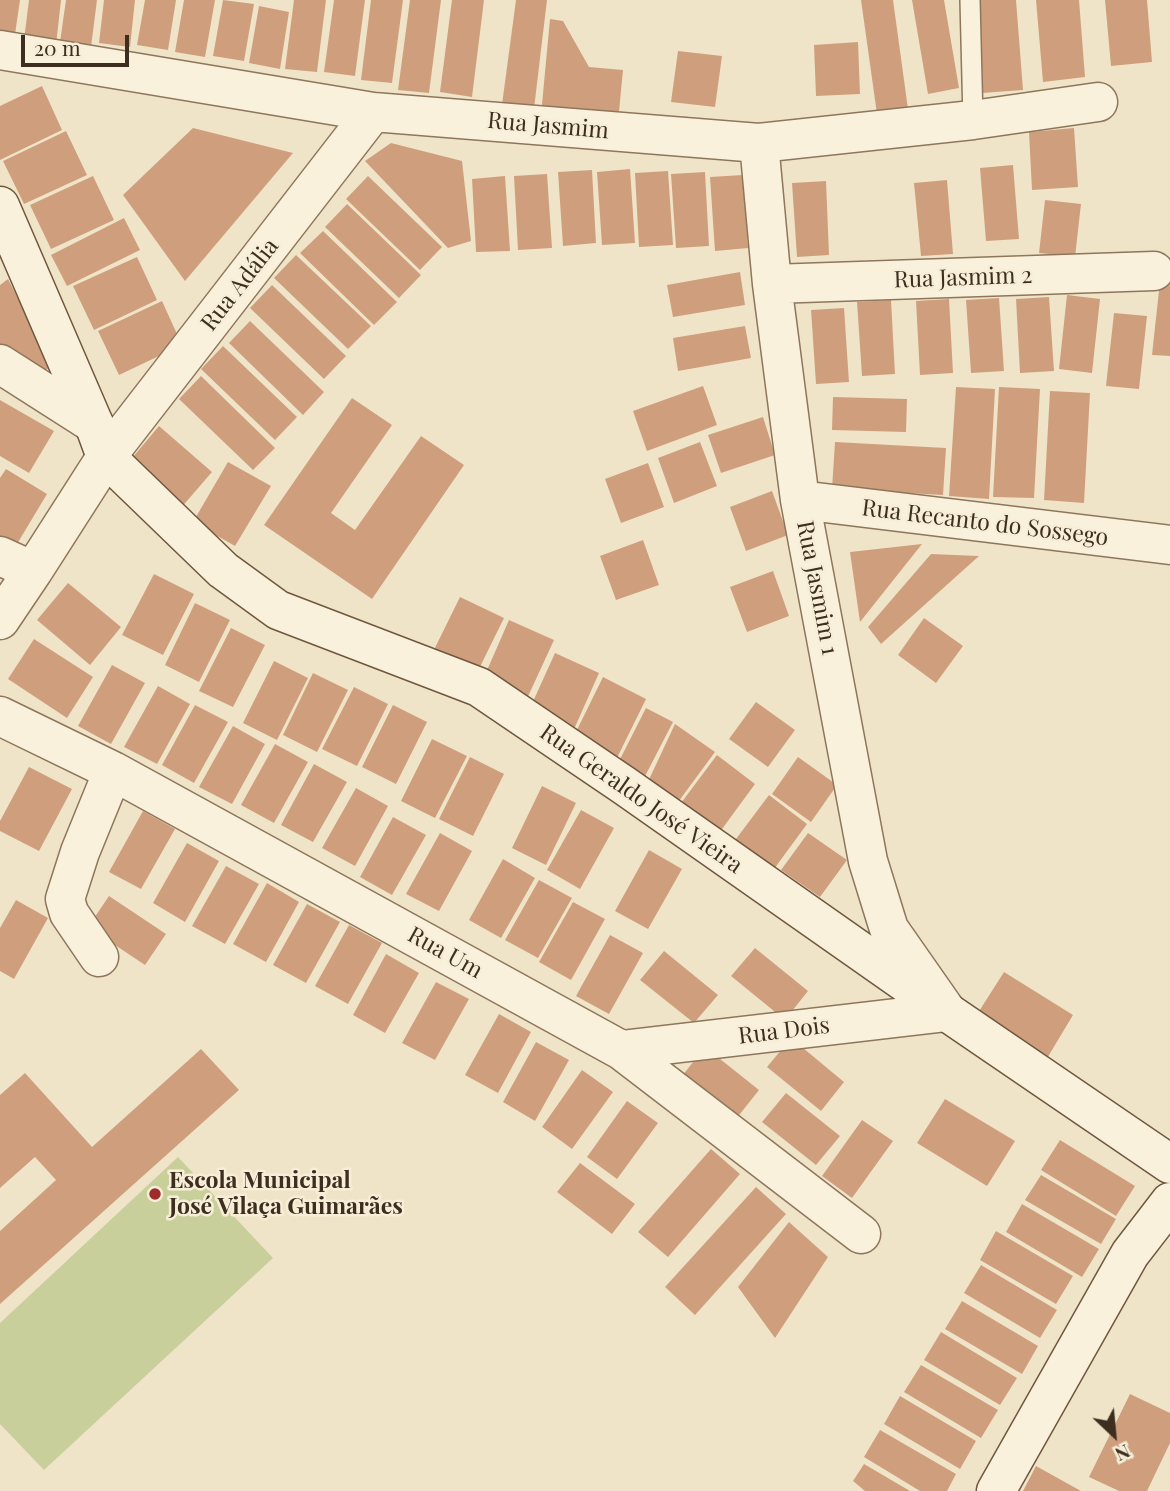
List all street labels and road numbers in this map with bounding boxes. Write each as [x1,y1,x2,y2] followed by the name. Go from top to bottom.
[486,107,610,145] street label: Rua Jasmim
[195,233,285,337] street label: Rua Adália
[893,262,1033,294] street label: Rua Jasmim 2
[860,494,1110,552] street label: Rua Recanto do Sossego
[790,519,844,657] street label: Rua Jasmim 1
[534,719,748,879] street label: Rua Geraldo José Vieira
[403,921,487,985] street label: Rua Um
[737,1012,831,1050] street label: Rua Dois

